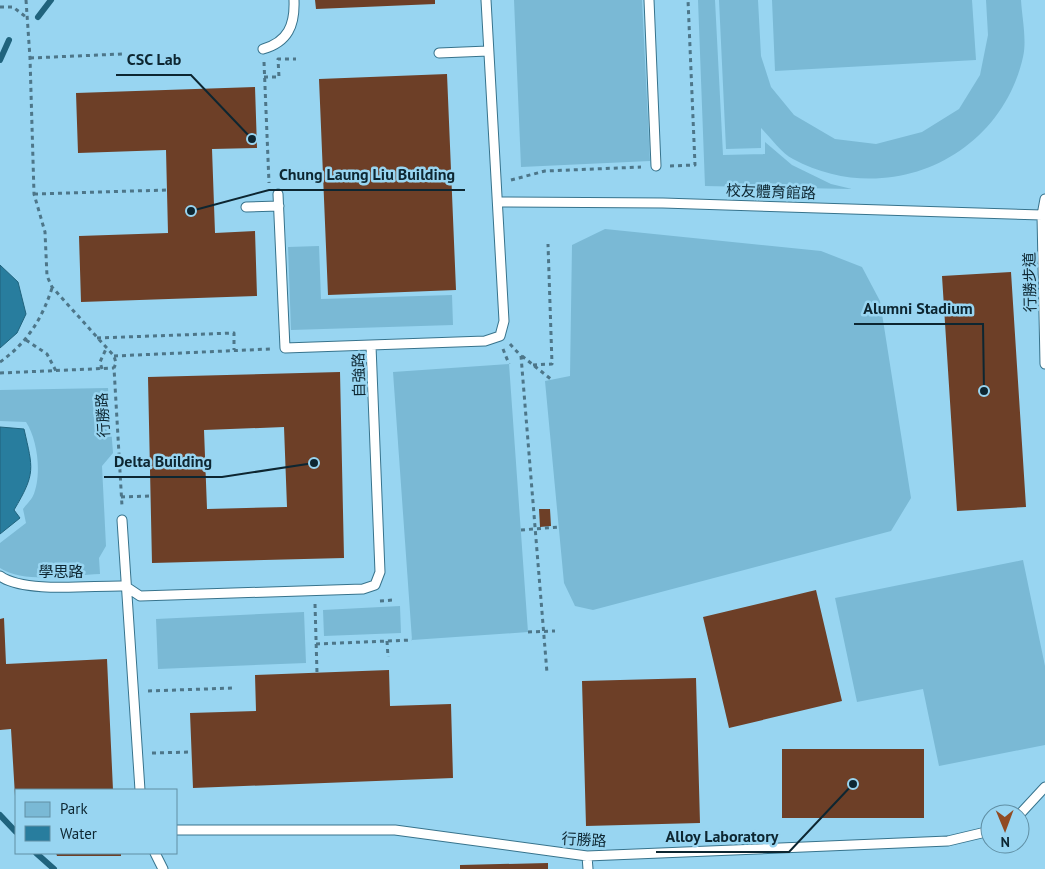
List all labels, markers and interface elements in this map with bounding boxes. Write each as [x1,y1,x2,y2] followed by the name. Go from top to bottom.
[116,44,191,75] callout: CSC Lab
[127,49,182,69] text: CSC Lab
[269,159,465,190] callout: Chung Laung Liu Building
[279,164,455,184] text: Chung Laung Liu Building
[726,180,816,203] street label: 校友體育館路
[1019,252,1040,312] street label: 行勝步道
[854,293,983,324] callout: Alumni Stadium
[863,298,973,318] text: Alumni Stadium
[349,352,368,398] street label: 自強路
[92,392,113,438] street label: 行勝路
[104,446,222,477] callout: Delta Building
[114,451,212,471] text: Delta Building
[38,562,84,581] street label: 學思路
[15,789,178,854] legend
[60,799,88,818] text: Park
[980,804,1030,854] north arrow
[656,821,789,852] callout: Alloy Laboratory
[60,824,97,843] text: Water
[666,826,779,846] text: Alloy Laboratory
[561,829,607,850] street label: 行勝路
[1000,833,1010,851] text: N

